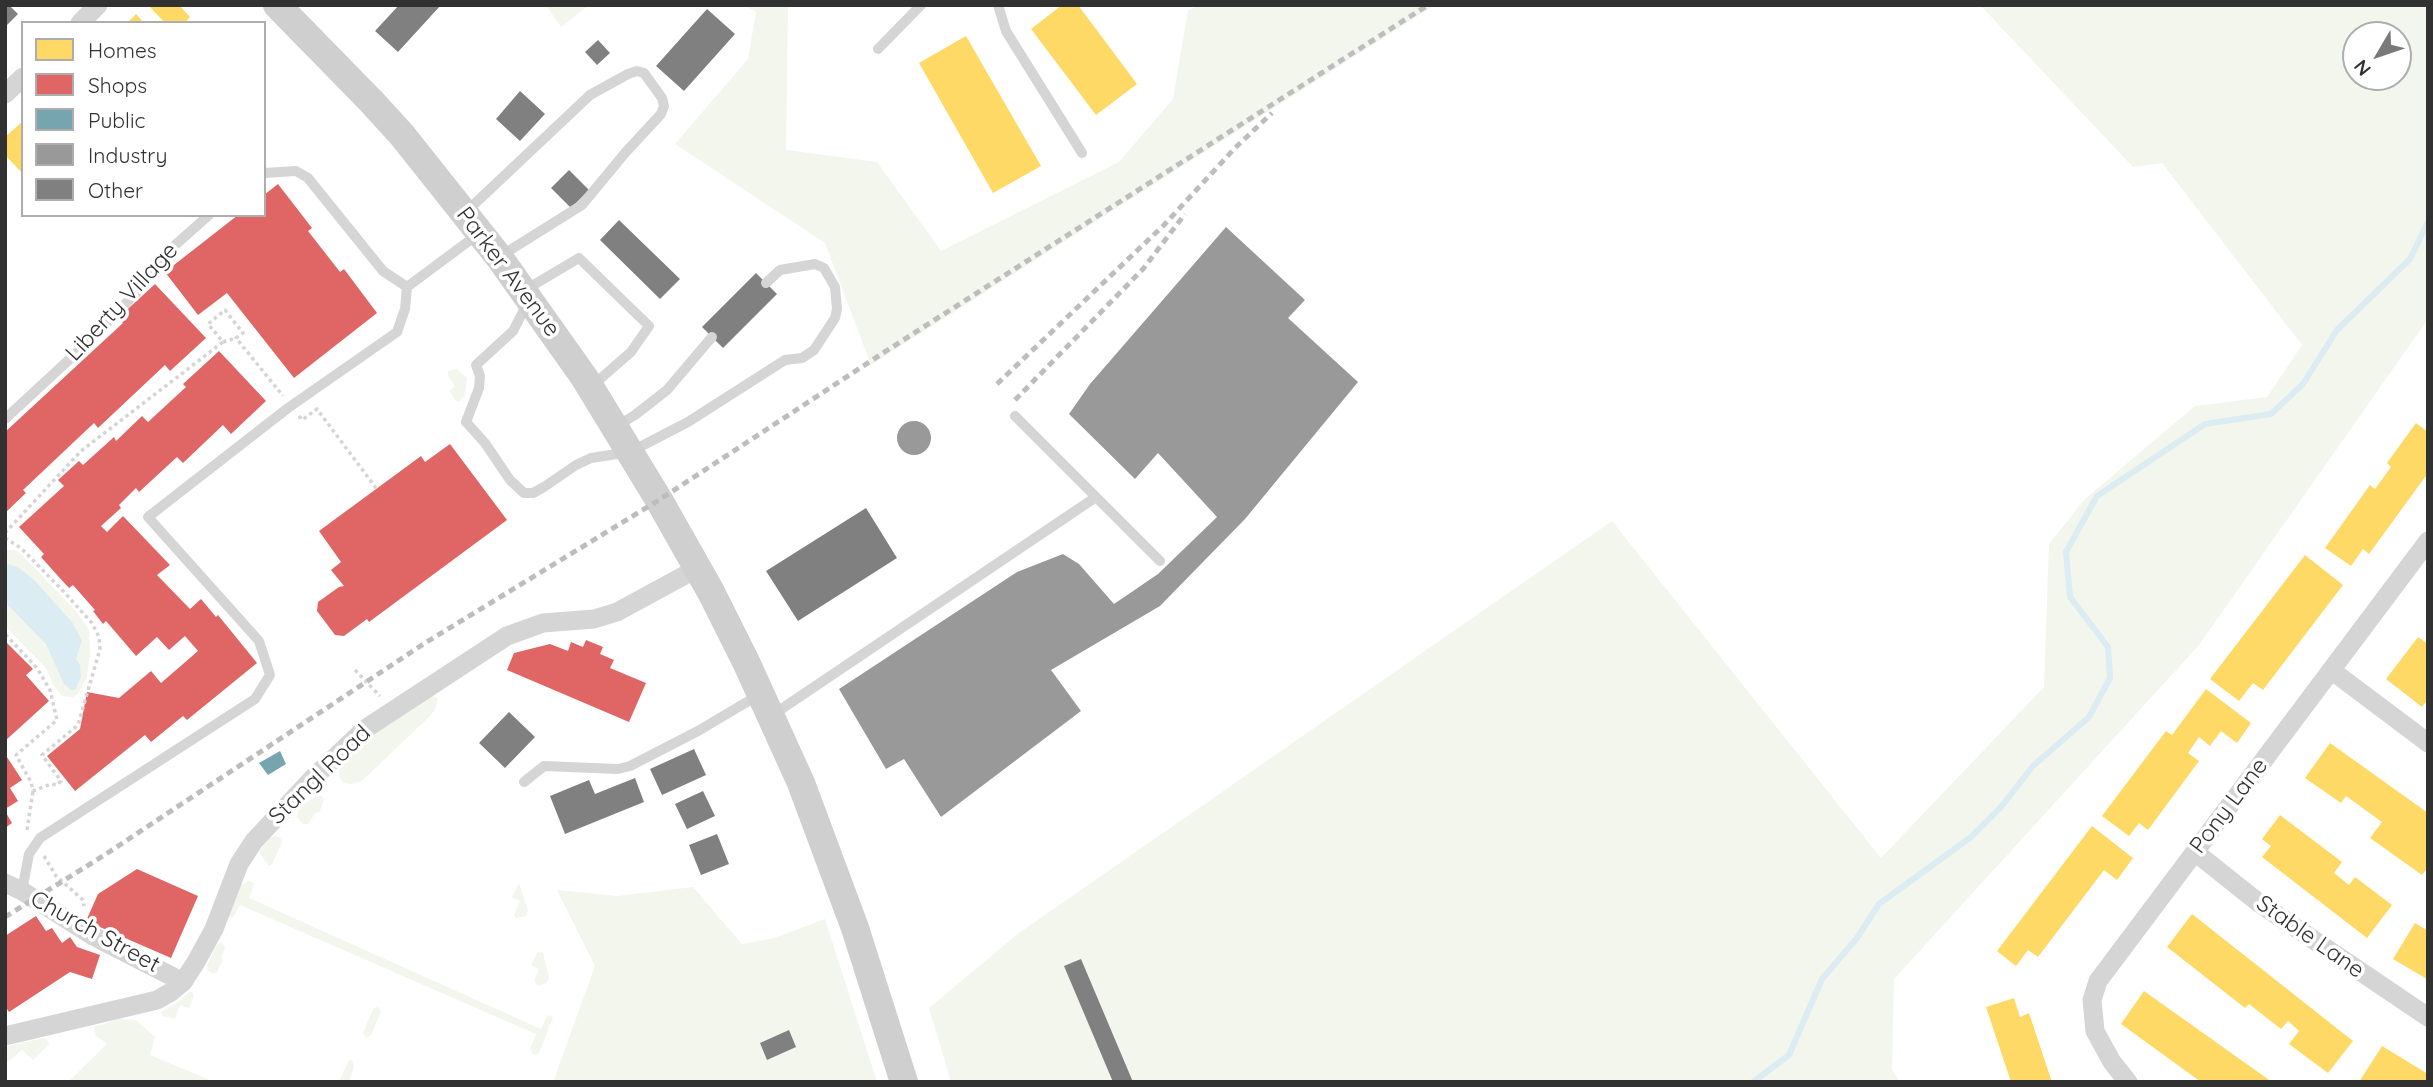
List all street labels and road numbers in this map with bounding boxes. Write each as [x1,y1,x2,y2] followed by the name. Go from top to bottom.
[450,202,566,342] street label: Parker Avenue
[60,237,184,367] street label: Liberty Village
[263,720,377,830] street label: Stangl Road
[2184,753,2274,859] street label: Pony Lane
[25,885,165,979] street label: Church Street
[2251,890,2369,984] street label: Stable Lane

